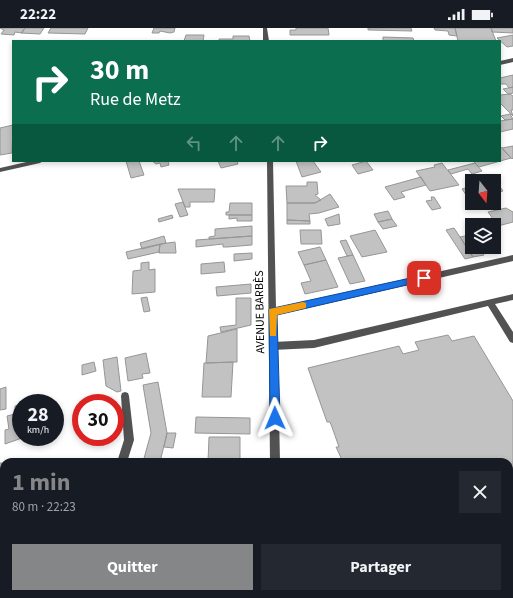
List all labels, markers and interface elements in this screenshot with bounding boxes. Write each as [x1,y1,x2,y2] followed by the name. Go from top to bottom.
[20,4,56,25] text: 22:22
[90,50,149,90] text: 30 m
[24,56,76,108] icon: right
[90,87,181,112] text: Rue de Metz
[183,132,205,154] icon: left
[225,132,247,154] icon: ahead
[267,132,289,154] icon: ahead
[309,132,331,154] icon: right
[465,174,501,210] north arrow
[465,174,501,254] map controls
[465,218,501,254] button: layers
[407,261,441,295] pin
[413,267,435,289] icon: arrive
[251,270,269,354] street label: AVENUE BARBÈS
[72,394,124,446] speed limit sign: 30
[254,397,296,439] position arrow
[27,401,49,429] text: 28
[27,423,49,437] text: km/h
[12,465,70,500] text: 1 min
[459,471,501,513] button: close
[12,498,76,516] text: 80 m · 22:23
[12,544,253,590] button: Quitter
[261,544,501,590] button: Partager

